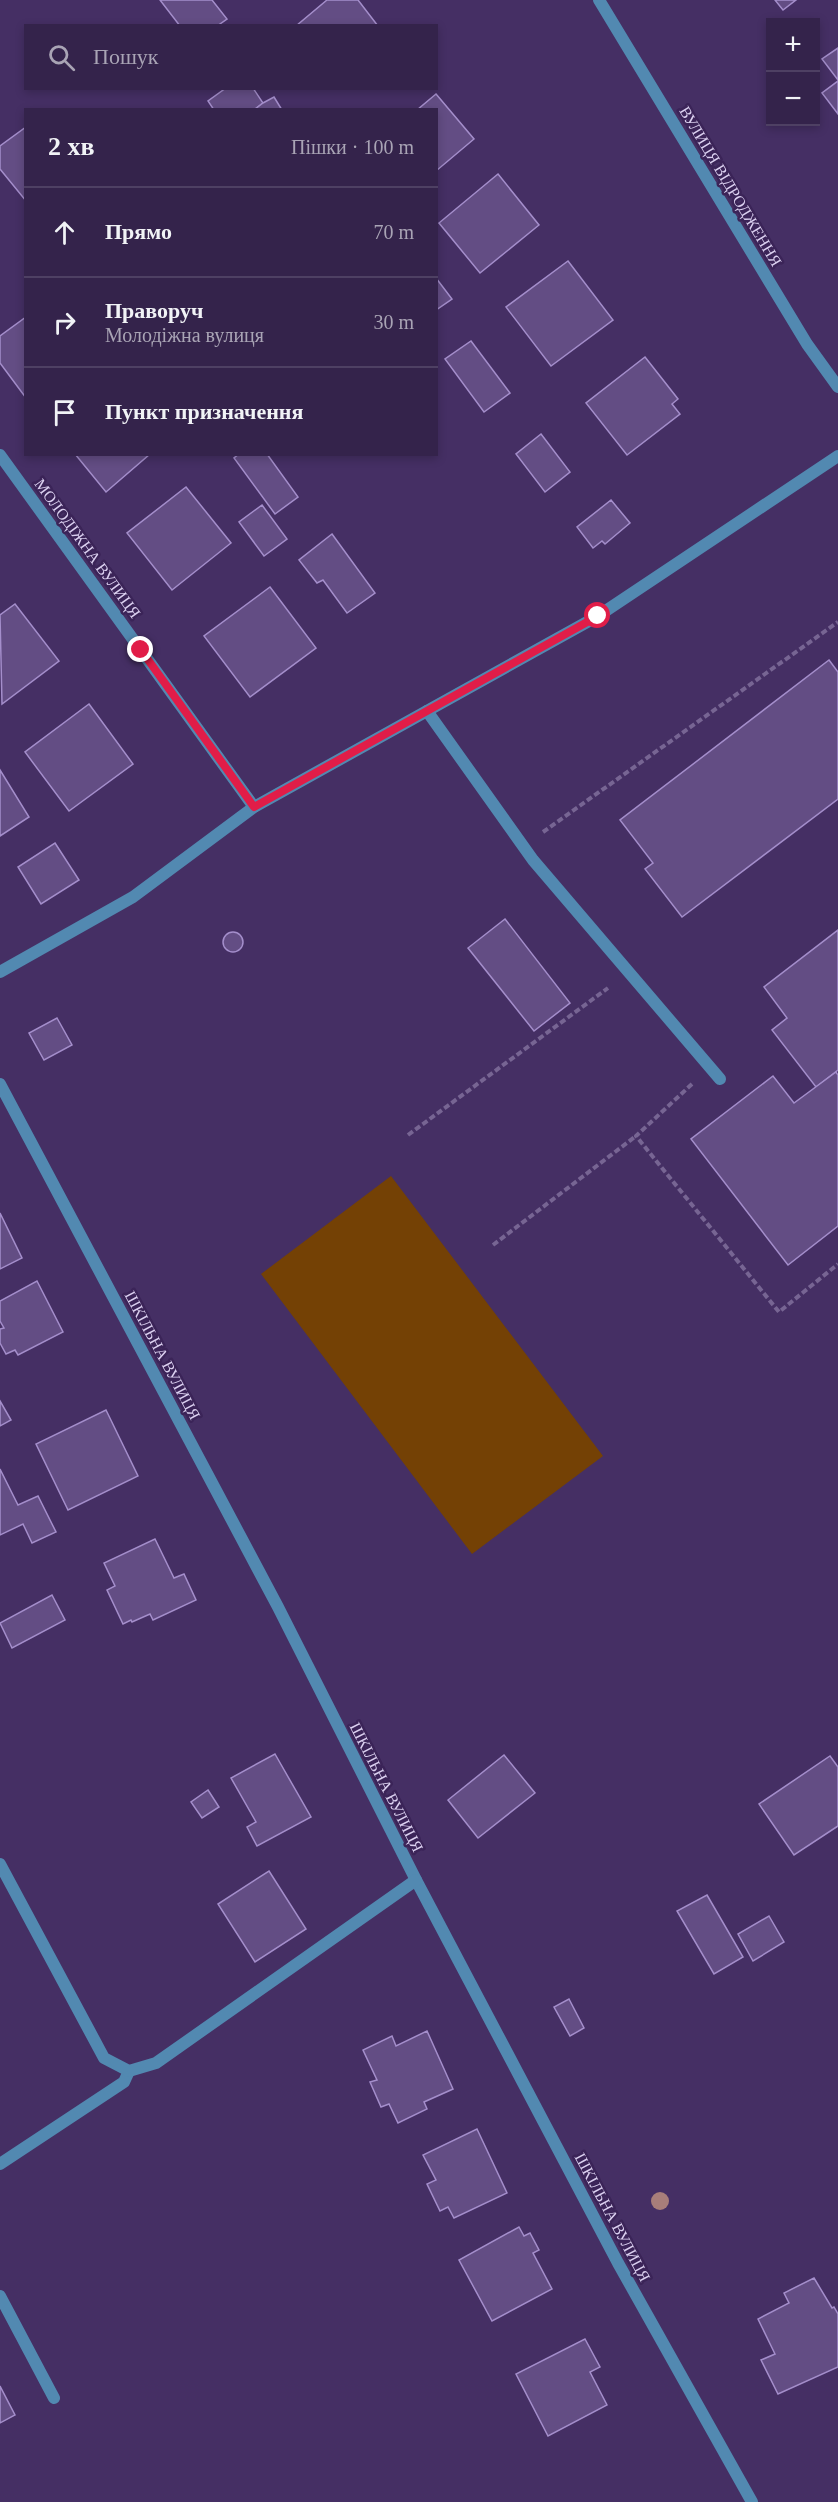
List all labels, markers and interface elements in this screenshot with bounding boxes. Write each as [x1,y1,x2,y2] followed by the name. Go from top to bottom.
[766,18,820,126] map controls
[766,18,820,72] button: +
[24,24,438,90] search box
[45,41,78,74] icon: search
[93,44,159,69] text: Пошук
[766,72,820,126] button: −
[675,103,785,270] street label: ВУЛИЦЯ ВІДРОДЖЕННЯ
[48,132,95,161] text: 2 хв
[291,136,414,158] text: Пішки · 100 m
[48,216,81,249] icon: ahead
[105,219,172,244] text: Прямо
[373,221,414,243] text: 70 m
[105,298,203,323] text: Праворуч
[48,306,81,339] icon: right
[373,311,414,333] text: 30 m
[105,324,264,346] text: Молодіжна вулиця
[48,396,81,429] icon: arrive
[105,399,303,424] text: Пункт призначення
[31,475,144,622] street label: МОЛОДІЖНА ВУЛИЦЯ
[584,602,610,628] route start
[127,636,153,662] route end
[121,1288,204,1423] street label: ШКІЛЬНА ВУЛИЦЯ
[346,1720,427,1855] street label: ШКІЛЬНА ВУЛИЦЯ
[571,2150,654,2285] street label: ШКІЛЬНА ВУЛИЦЯ

